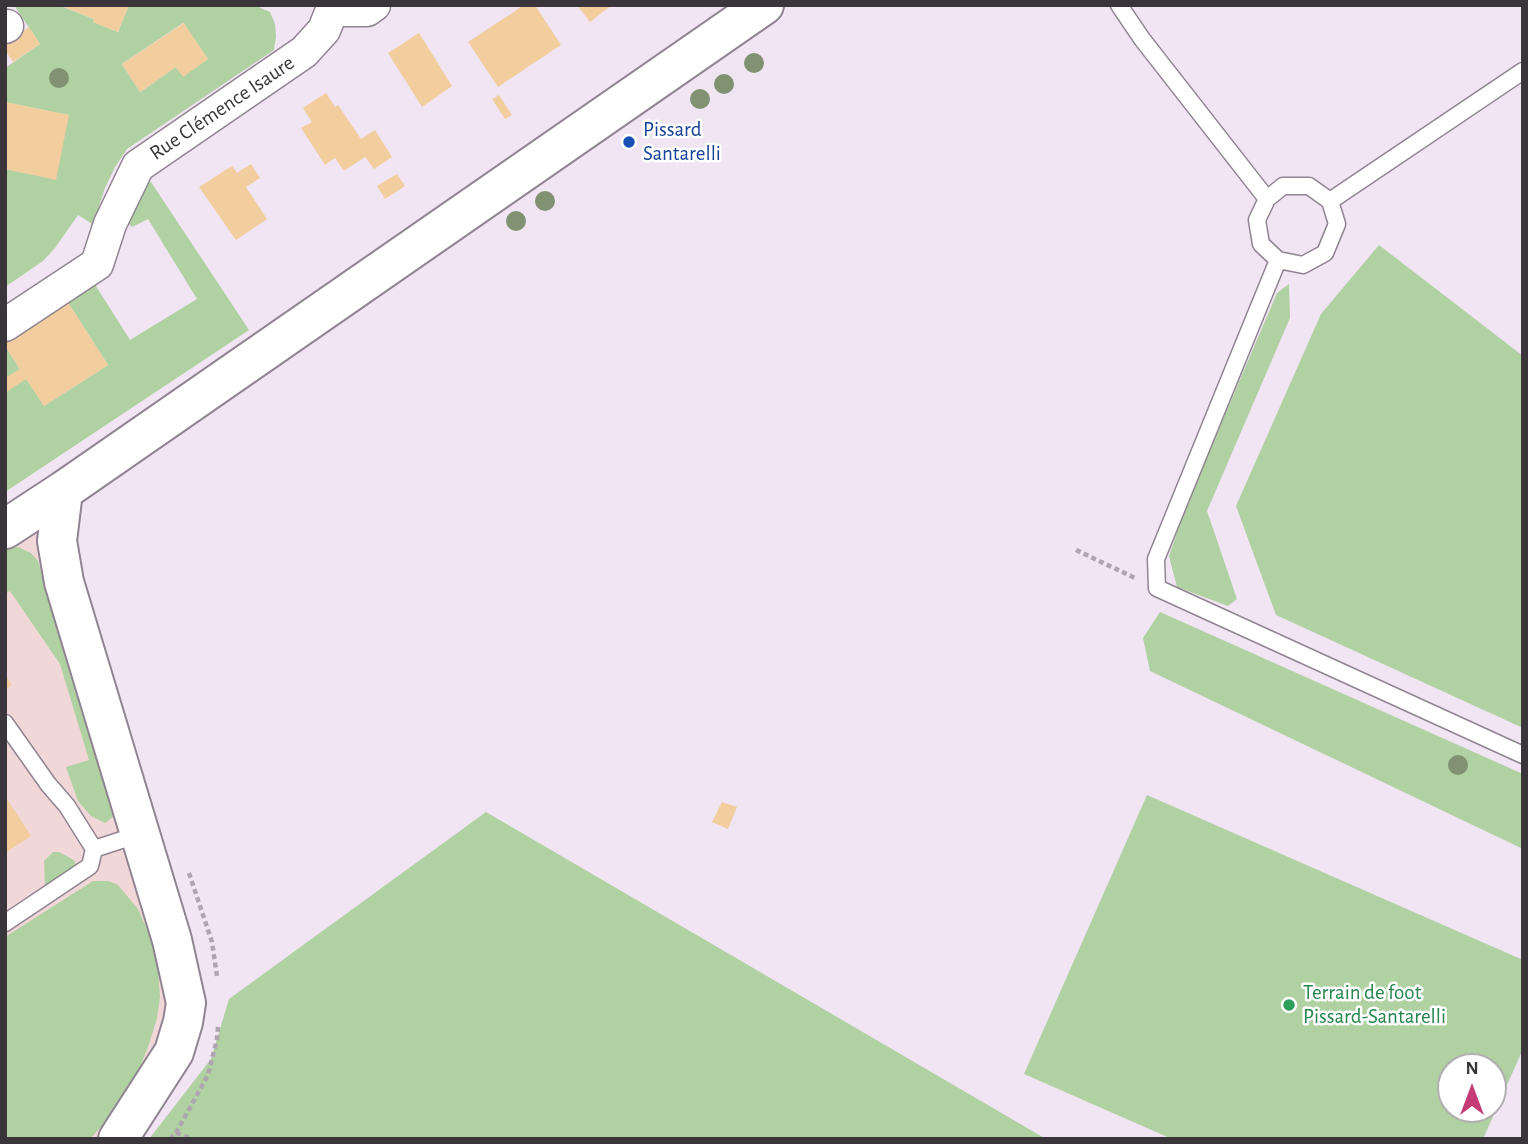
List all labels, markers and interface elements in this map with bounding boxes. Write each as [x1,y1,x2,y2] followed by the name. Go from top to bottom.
[145,50,299,166] street label: Rue Clémence Isaure
[643,117,721,167] place label: Pissard Santarelli
[621,134,637,150] marker: Pissard Santarelli
[1303,980,1446,1030] place label: Terrain de foot Pissard-Santarelli
[1281,997,1297,1013] marker: Terrain de foot Pissard-Santarelli
[1437,1053,1507,1123] north arrow
[1465,1059,1479,1078] text: N

